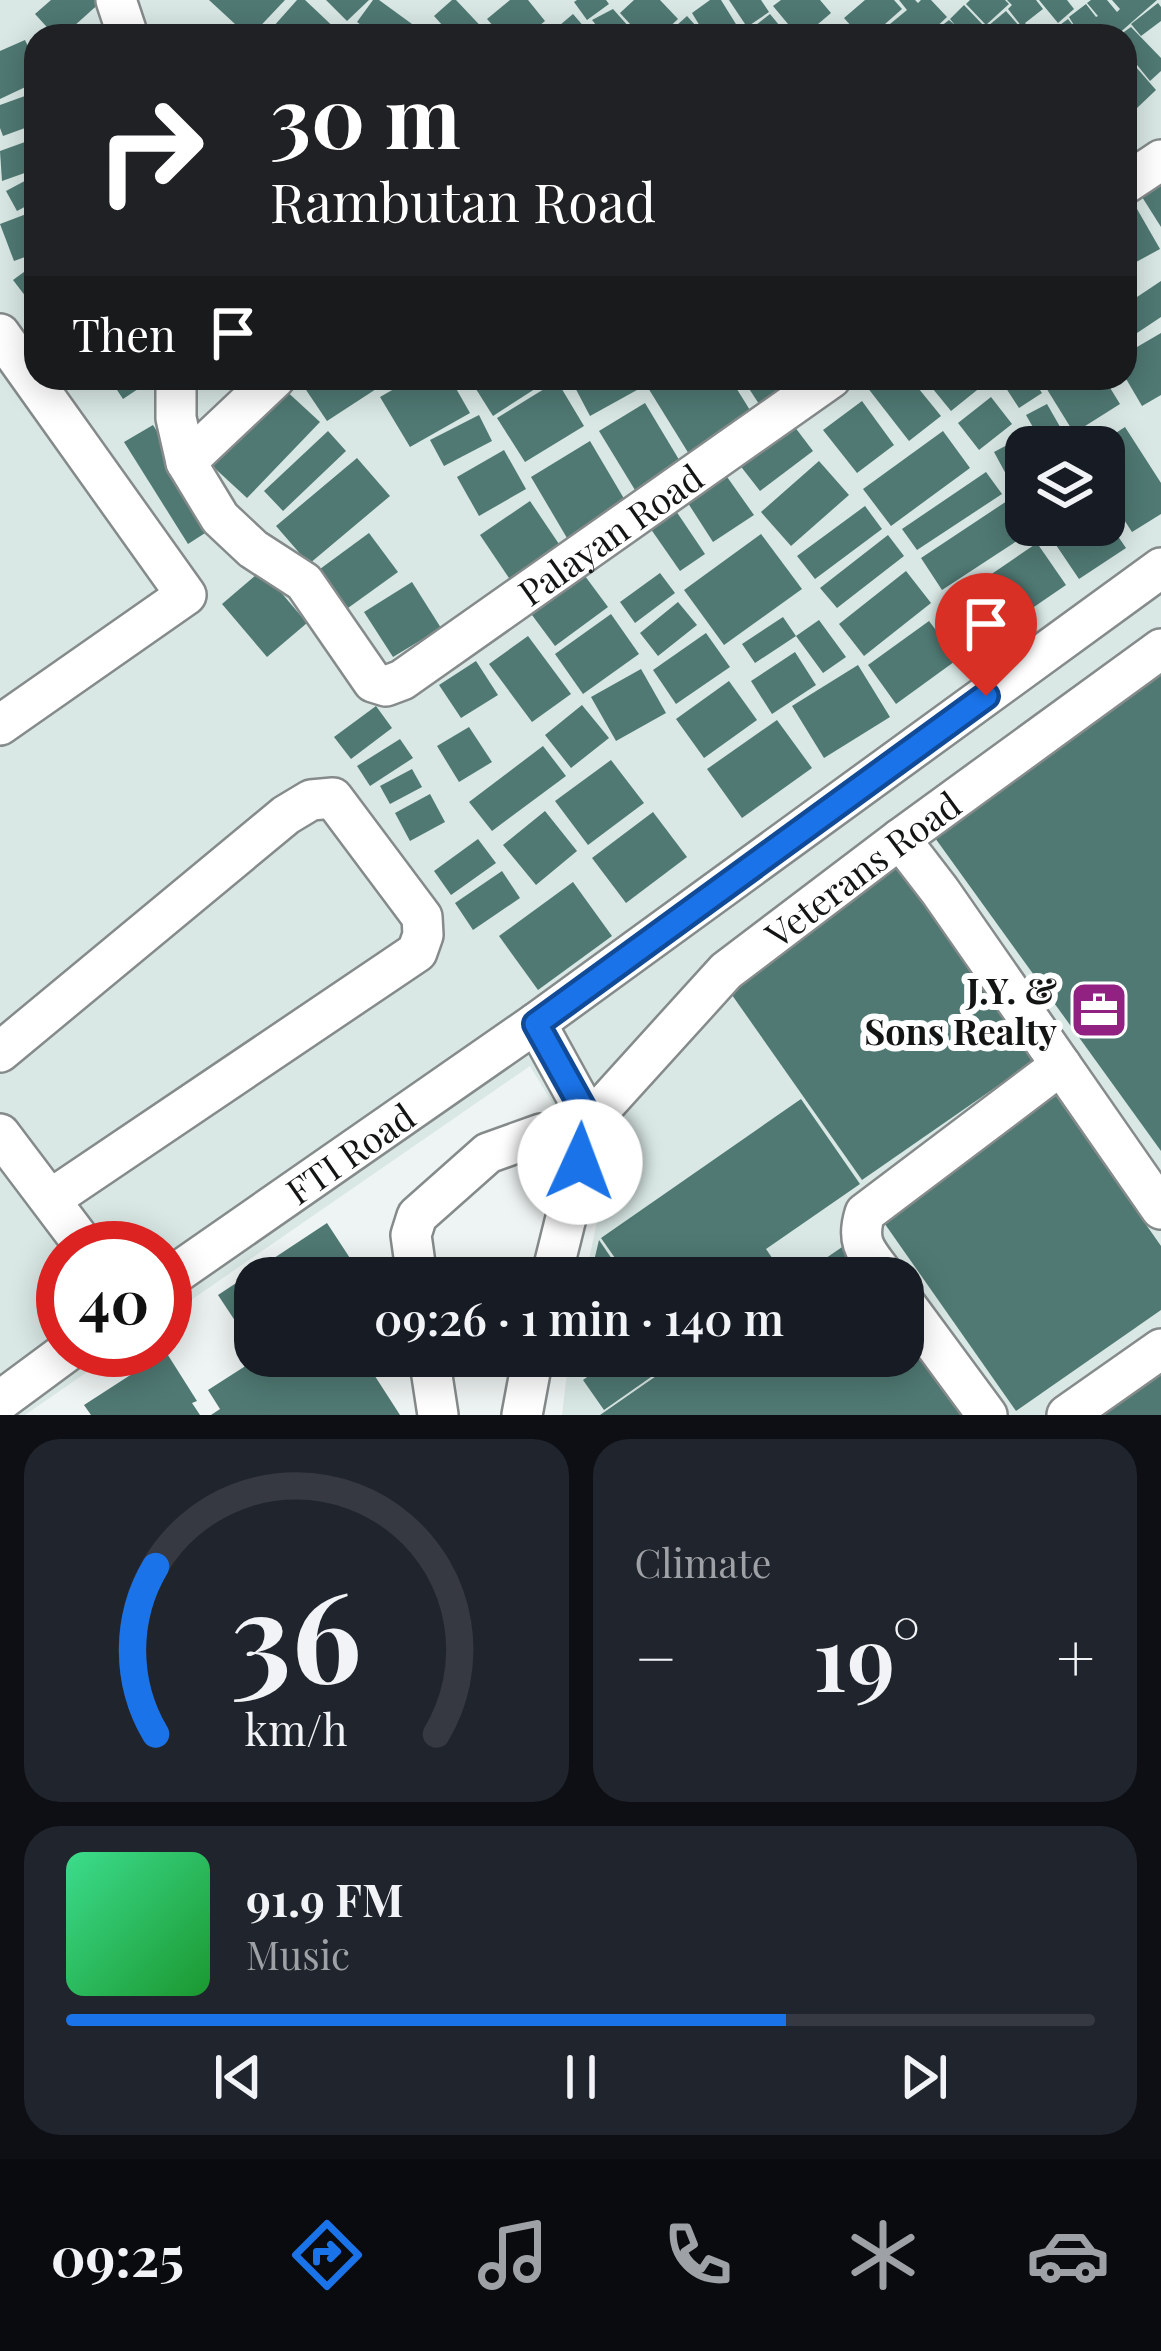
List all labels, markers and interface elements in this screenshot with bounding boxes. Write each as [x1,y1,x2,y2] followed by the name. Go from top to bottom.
[270,58,461,170] text: 30 m
[72,72,228,228] icon: right
[270,165,656,237] text: Rambutan Road
[200,300,266,366] icon: arrive
[72,303,176,363] text: Then
[1005,426,1125,546] map controls
[1005,426,1125,546] button: layers
[508,452,712,615] street label: Palayan Road
[935,573,1037,696] pin
[953,591,1019,657] icon: arrive
[754,779,969,958] street label: Veterans Road
[864,965,1057,1054] place label: J.Y. & Sons Realty
[1068,979,1130,1041] office icon: J.Y. & Sons Realty
[276,1091,423,1214] street label: FTI Road
[517,1099,643,1225] position arrow
[36,1221,192,1377] speed limit sign: 40
[374,1287,784,1347] text: 09:26 · 1 min · 140 m
[635,1536,772,1588] text: Climate
[231,1548,362,1714] text: 36
[813,1595,921,1715] text: 19°
[635,1612,677,1700] text: −
[1056,1612,1095,1700] text: +
[245,1699,348,1756] text: km/h
[246,1868,404,1928] text: 91.9 FM
[246,1928,350,1980] text: Music
[205,2044,271,2110] icon: previous
[548,2044,614,2110] icon: pause
[891,2044,957,2110] icon: next
[285,2213,369,2297] icon: directions
[471,2213,555,2297] icon: music
[656,2213,740,2297] icon: phone
[841,2213,925,2297] icon: climate
[1026,2213,1110,2297] icon: car
[51,2219,184,2291] text: 09:25

